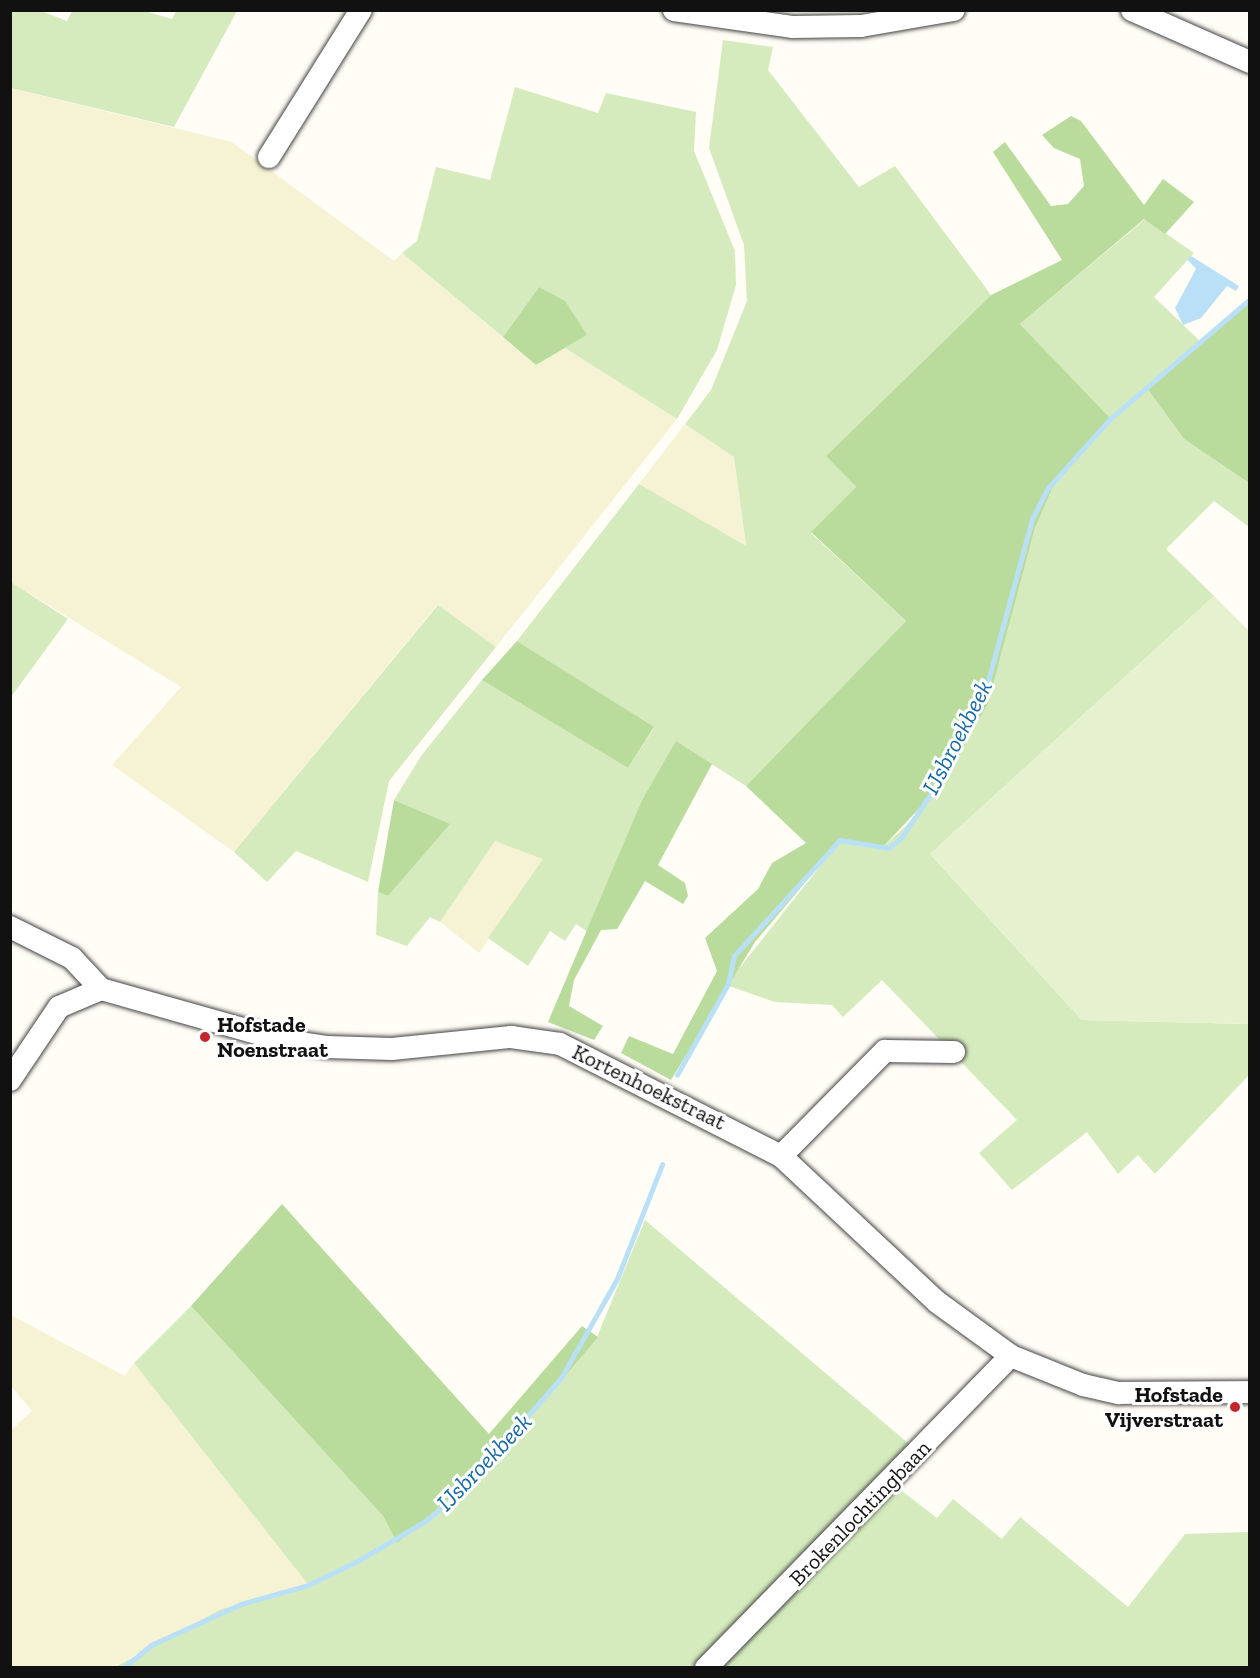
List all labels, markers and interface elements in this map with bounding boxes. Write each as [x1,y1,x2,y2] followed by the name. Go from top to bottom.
[916,675,998,799] water label: IJsbroekbeek
[217,1011,328,1062] place label: Hofstade Noenstraat
[198,1030,212,1044] marker: Hofstade Noenstraat
[568,1038,730,1136] street label: Kortenhoekstraat
[1105,1381,1223,1432] place label: Hofstade Vijverstraat
[1228,1400,1242,1414] marker: Hofstade Vijverstraat
[430,1407,538,1517] water label: IJsbroekbeek
[784,1435,936,1591] street label: Brokenlochtingbaan

